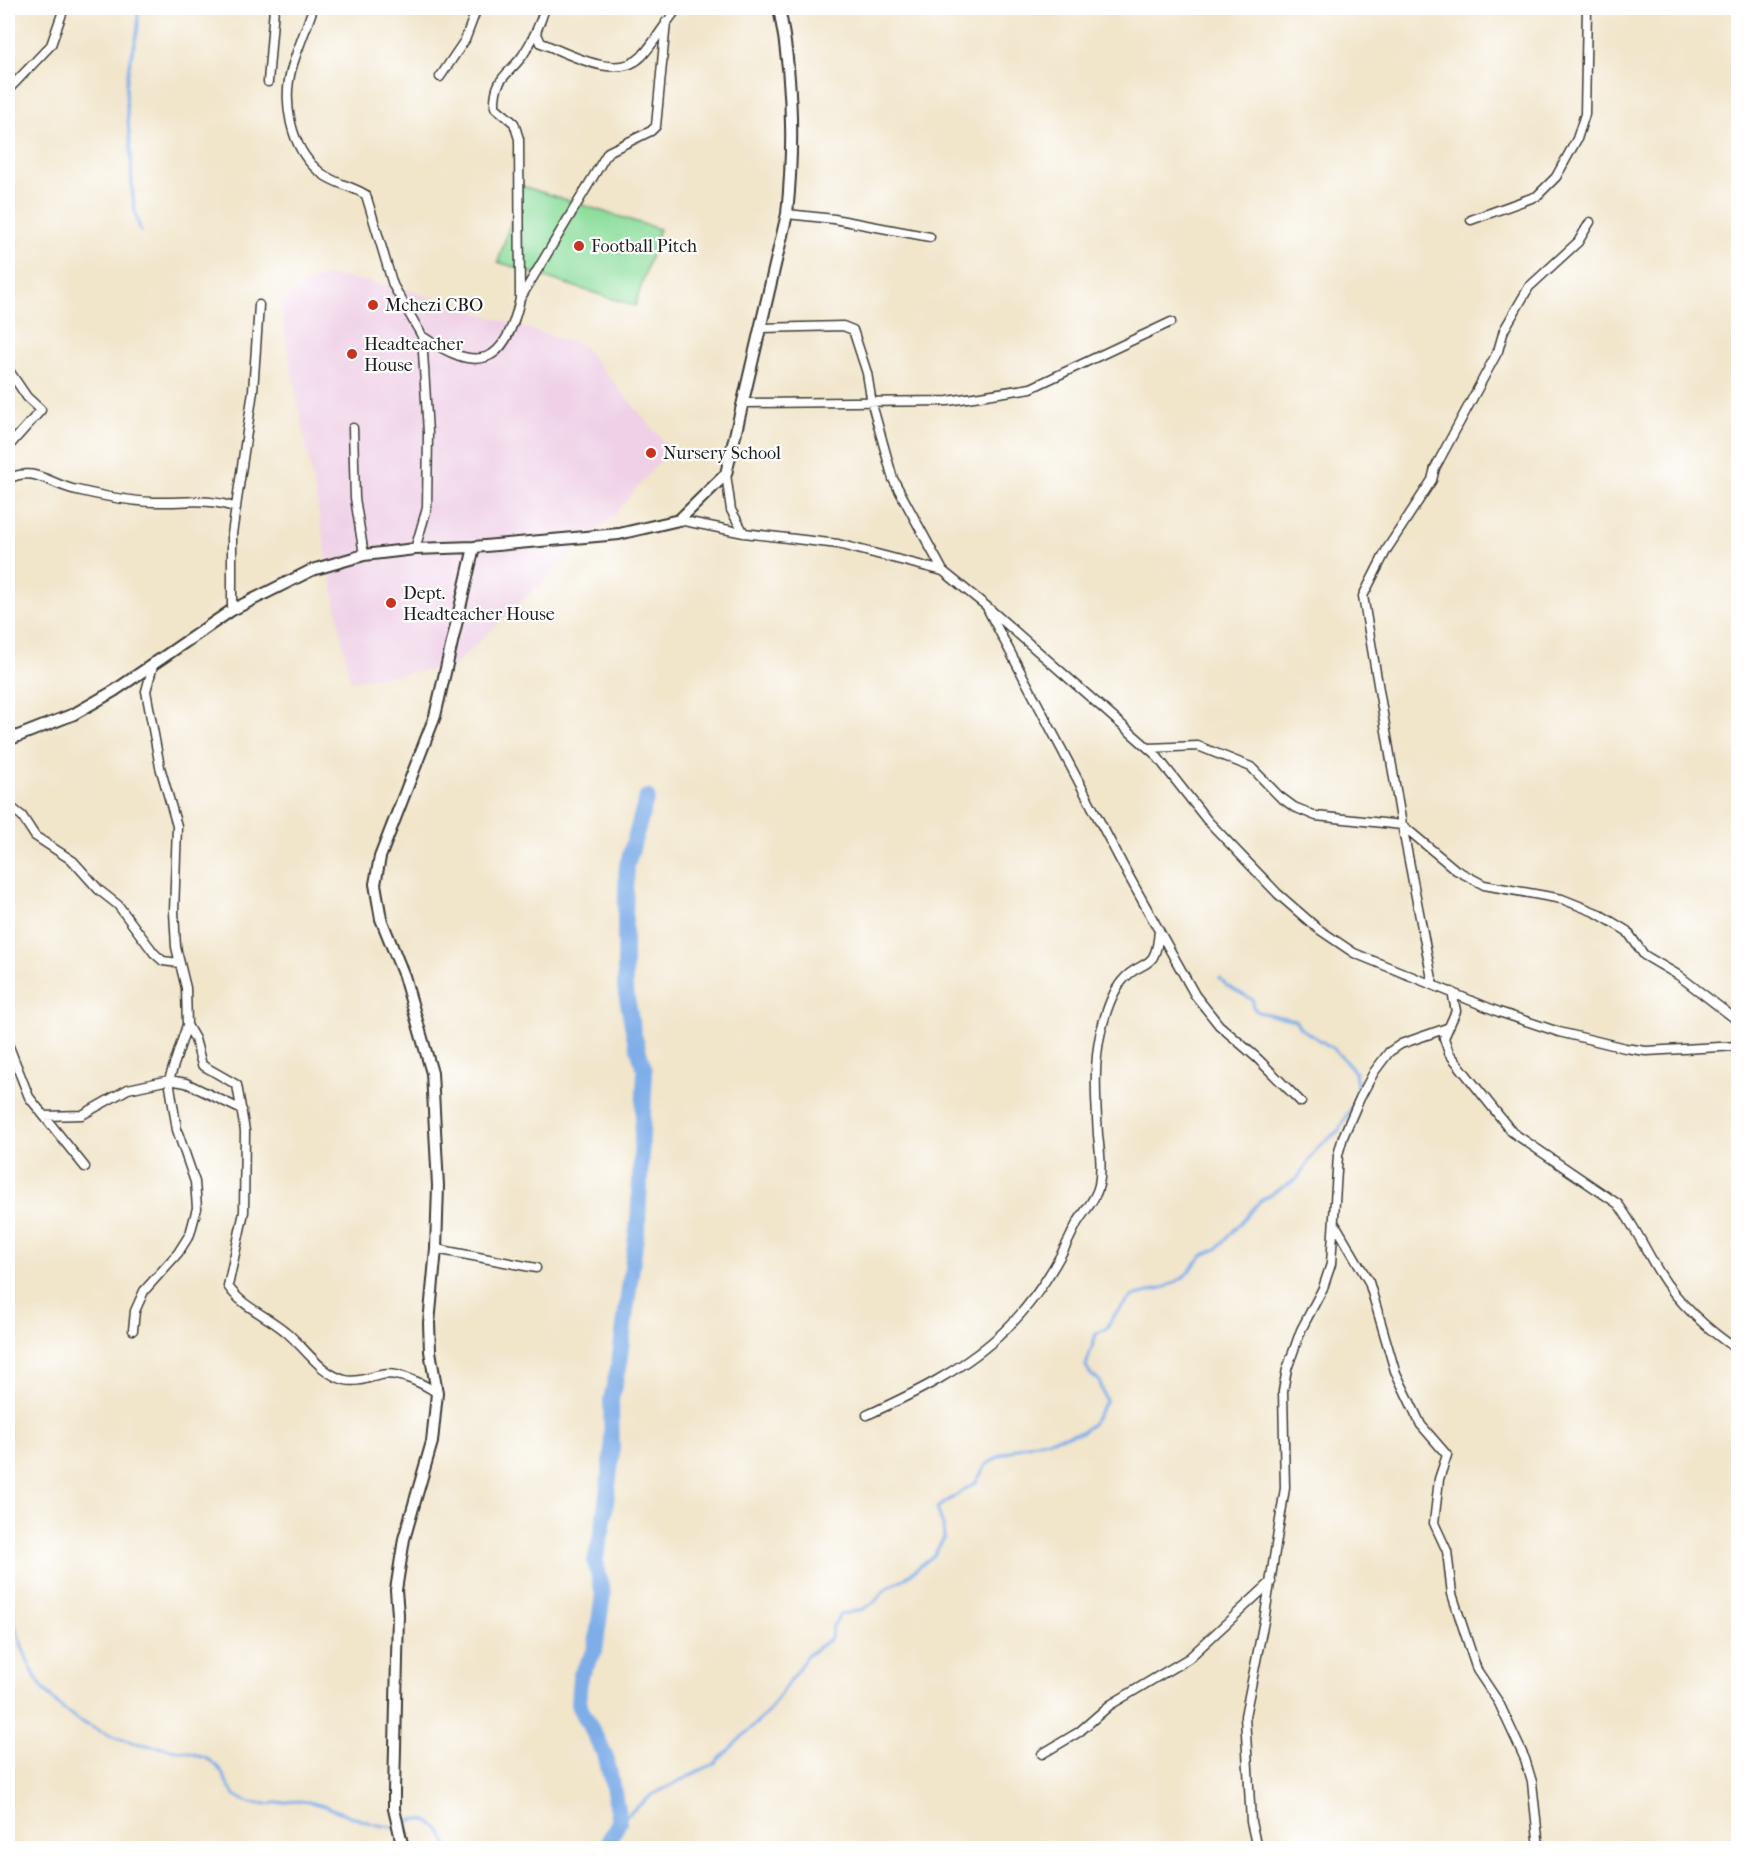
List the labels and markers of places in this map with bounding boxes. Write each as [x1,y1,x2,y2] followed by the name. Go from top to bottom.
[591,236,697,257] place label: Football Pitch
[572,239,586,253] marker: Football Pitch
[385,295,483,316] place label: Mchezi CBO
[366,298,380,312] marker: Mchezi CBO
[364,334,463,376] place label: Headteacher House
[345,347,359,361] marker: Headteacher House
[663,443,781,464] place label: Nursery School
[644,446,658,460] marker: Nursery School
[403,583,555,625] place label: Dept. Headteacher House
[384,596,398,610] marker: Dept. Headteacher House

